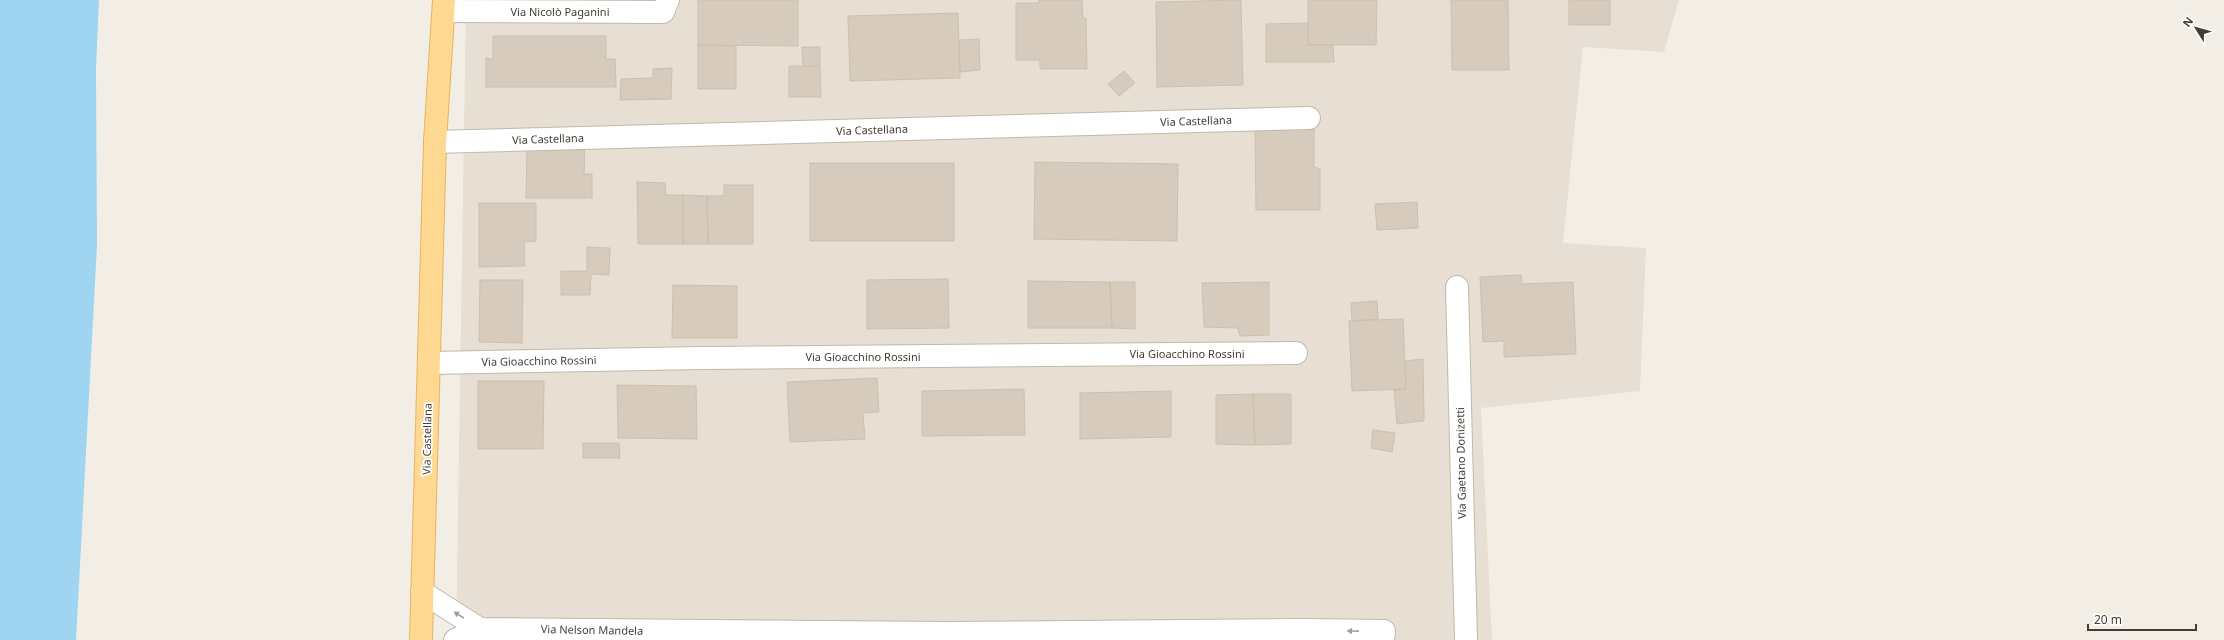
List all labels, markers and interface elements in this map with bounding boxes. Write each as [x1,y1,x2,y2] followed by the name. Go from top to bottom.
[511,4,610,19] street label: Via Nicolò Paganini
[2176,8,2216,48] north arrow
[2179,14,2196,30] text: N
[1160,112,1232,129] street label: Via Castellana
[836,121,908,138] street label: Via Castellana
[512,130,584,147] street label: Via Castellana
[1129,346,1245,361] street label: Via Gioacchino Rossini
[805,349,921,364] street label: Via Gioacchino Rossini
[481,352,597,369] street label: Via Gioacchino Rossini
[418,403,435,475] street label: Via Castellana
[1452,407,1469,519] street label: Via Gaetano Donizetti
[2088,606,2196,632] scale bar
[454,611,464,619] one-way arrow
[2094,611,2122,628] text: 20 m
[541,621,643,638] street label: Via Nelson Mandela
[1346,628,1359,634] one-way arrow

